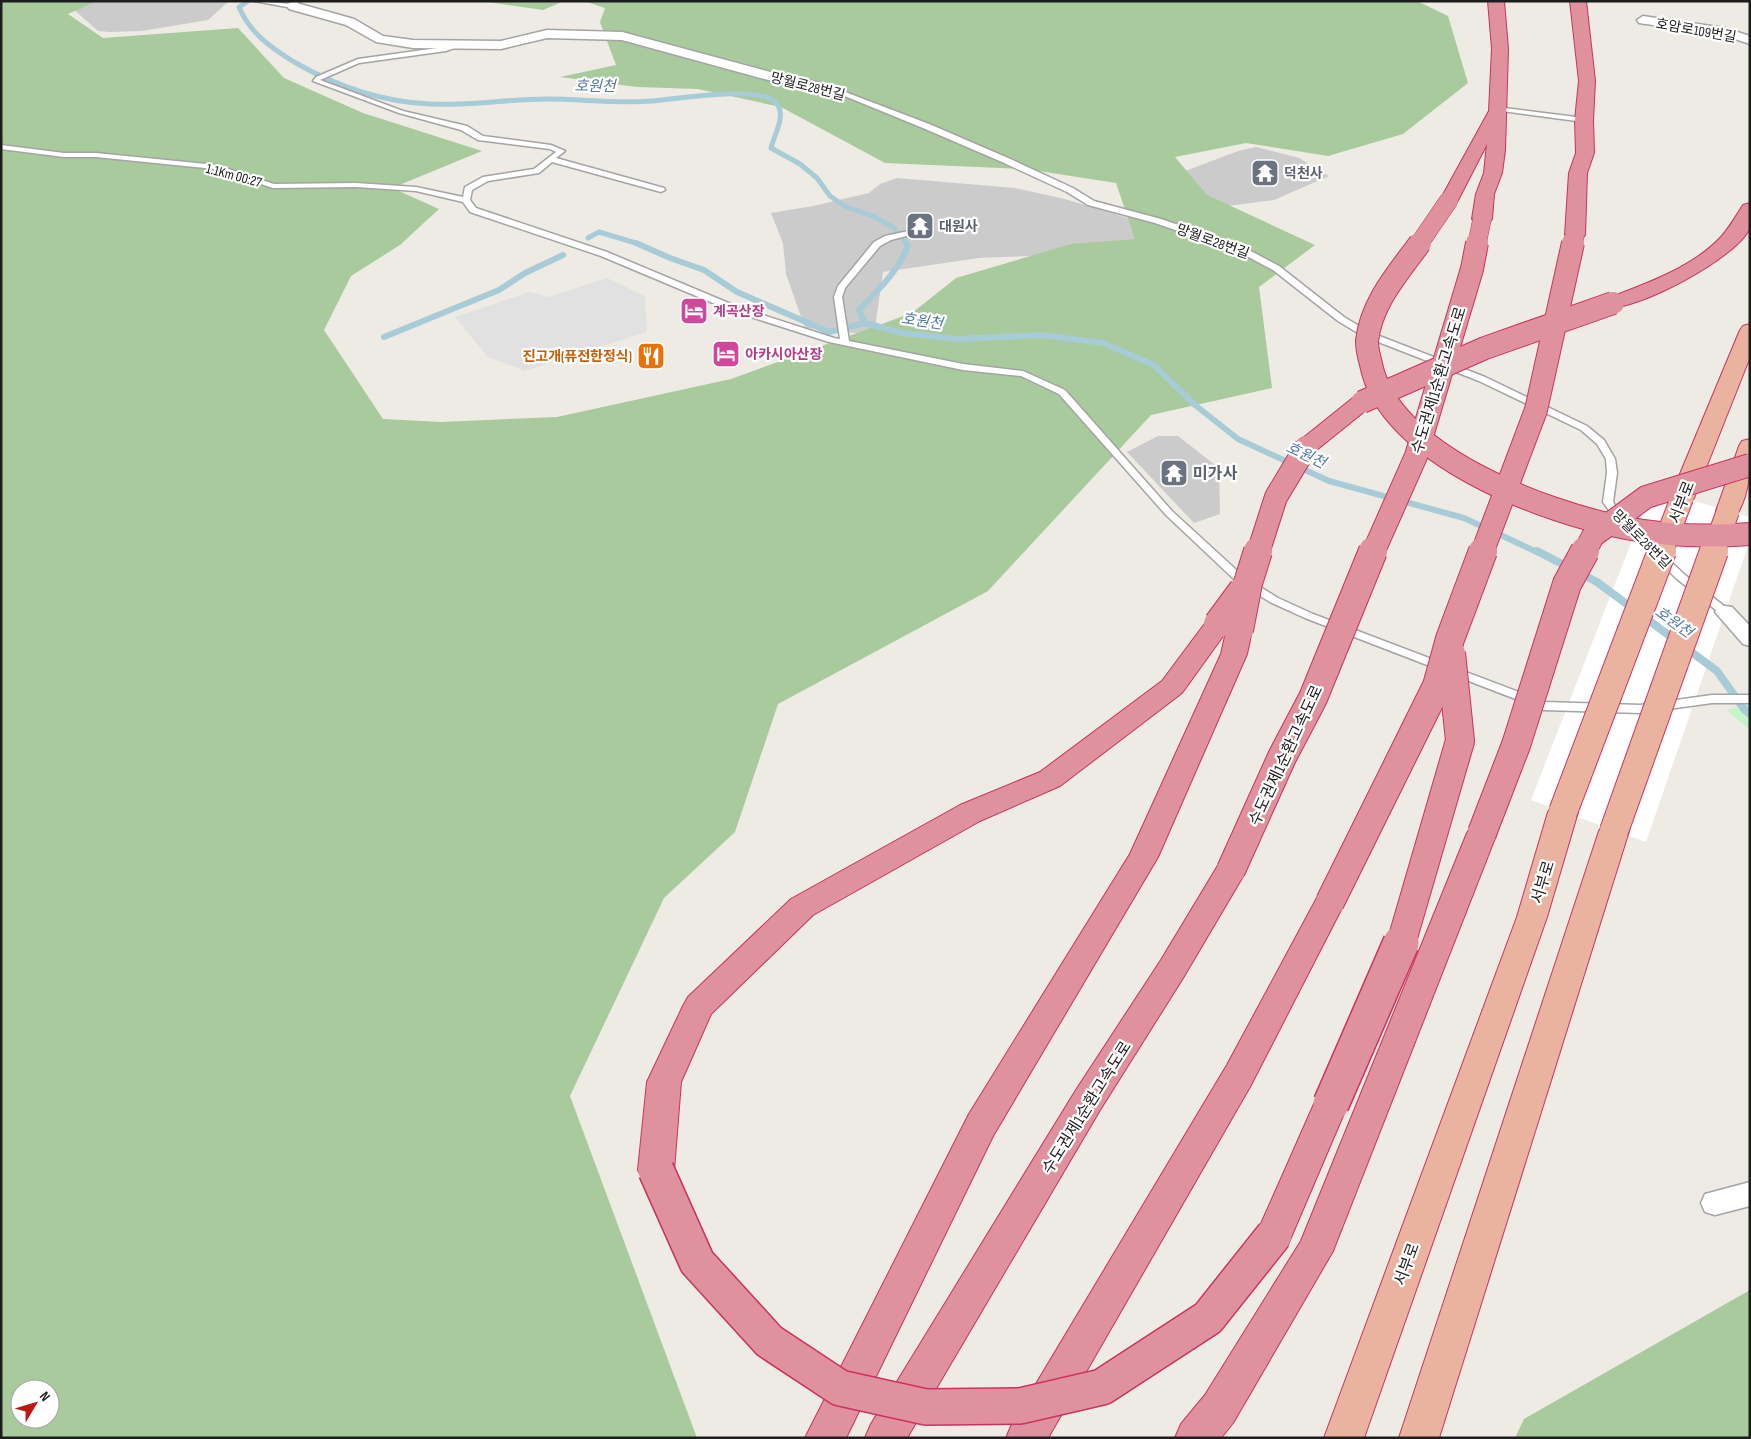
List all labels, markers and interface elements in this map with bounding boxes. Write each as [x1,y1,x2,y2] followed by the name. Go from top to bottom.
[1654,15,1738,46] street label: 호암로109번길
[769,69,847,104] street label: 망월로28번길
[574,77,618,96] water label: 호원천
[1250,158,1280,188] temple icon: 덕천사
[204,160,264,191] street label: 1.1Km 00:27
[1284,165,1323,182] place label: 덕천사
[905,211,935,241] temple icon: 대원사
[939,218,978,235] place label: 대원사
[1174,220,1252,263] street label: 망월로28번길
[679,296,709,326] hotel icon: 계곡산장
[713,303,765,320] place label: 계곡산장
[1408,304,1471,456] street label: 수도권제1순환고속도로
[900,309,946,334] water label: 호원천
[711,339,741,369] hotel icon: 아카시아산장
[636,341,666,371] restaurant icon: 진고개(퓨전한정식)
[745,346,822,363] place label: 아카시아산장
[522,348,632,365] place label: 진고개(퓨전한정식)
[1283,438,1331,474] water label: 호원천
[1159,458,1189,488] temple icon: 미가사
[1193,465,1237,484] place label: 미가사
[1666,478,1699,527] street label: 서부로
[1609,506,1675,572] street label: 망월로28번길
[1651,603,1698,644] water label: 호원천
[1245,682,1327,829] street label: 수도권제1순환고속도로
[1528,858,1559,906] street label: 서부로
[1039,1038,1136,1178] street label: 수도권제1순환고속도로
[1391,1240,1424,1289] street label: 서부로
[10,1379,60,1429] north arrow
[36,1388,54,1404] text: N

